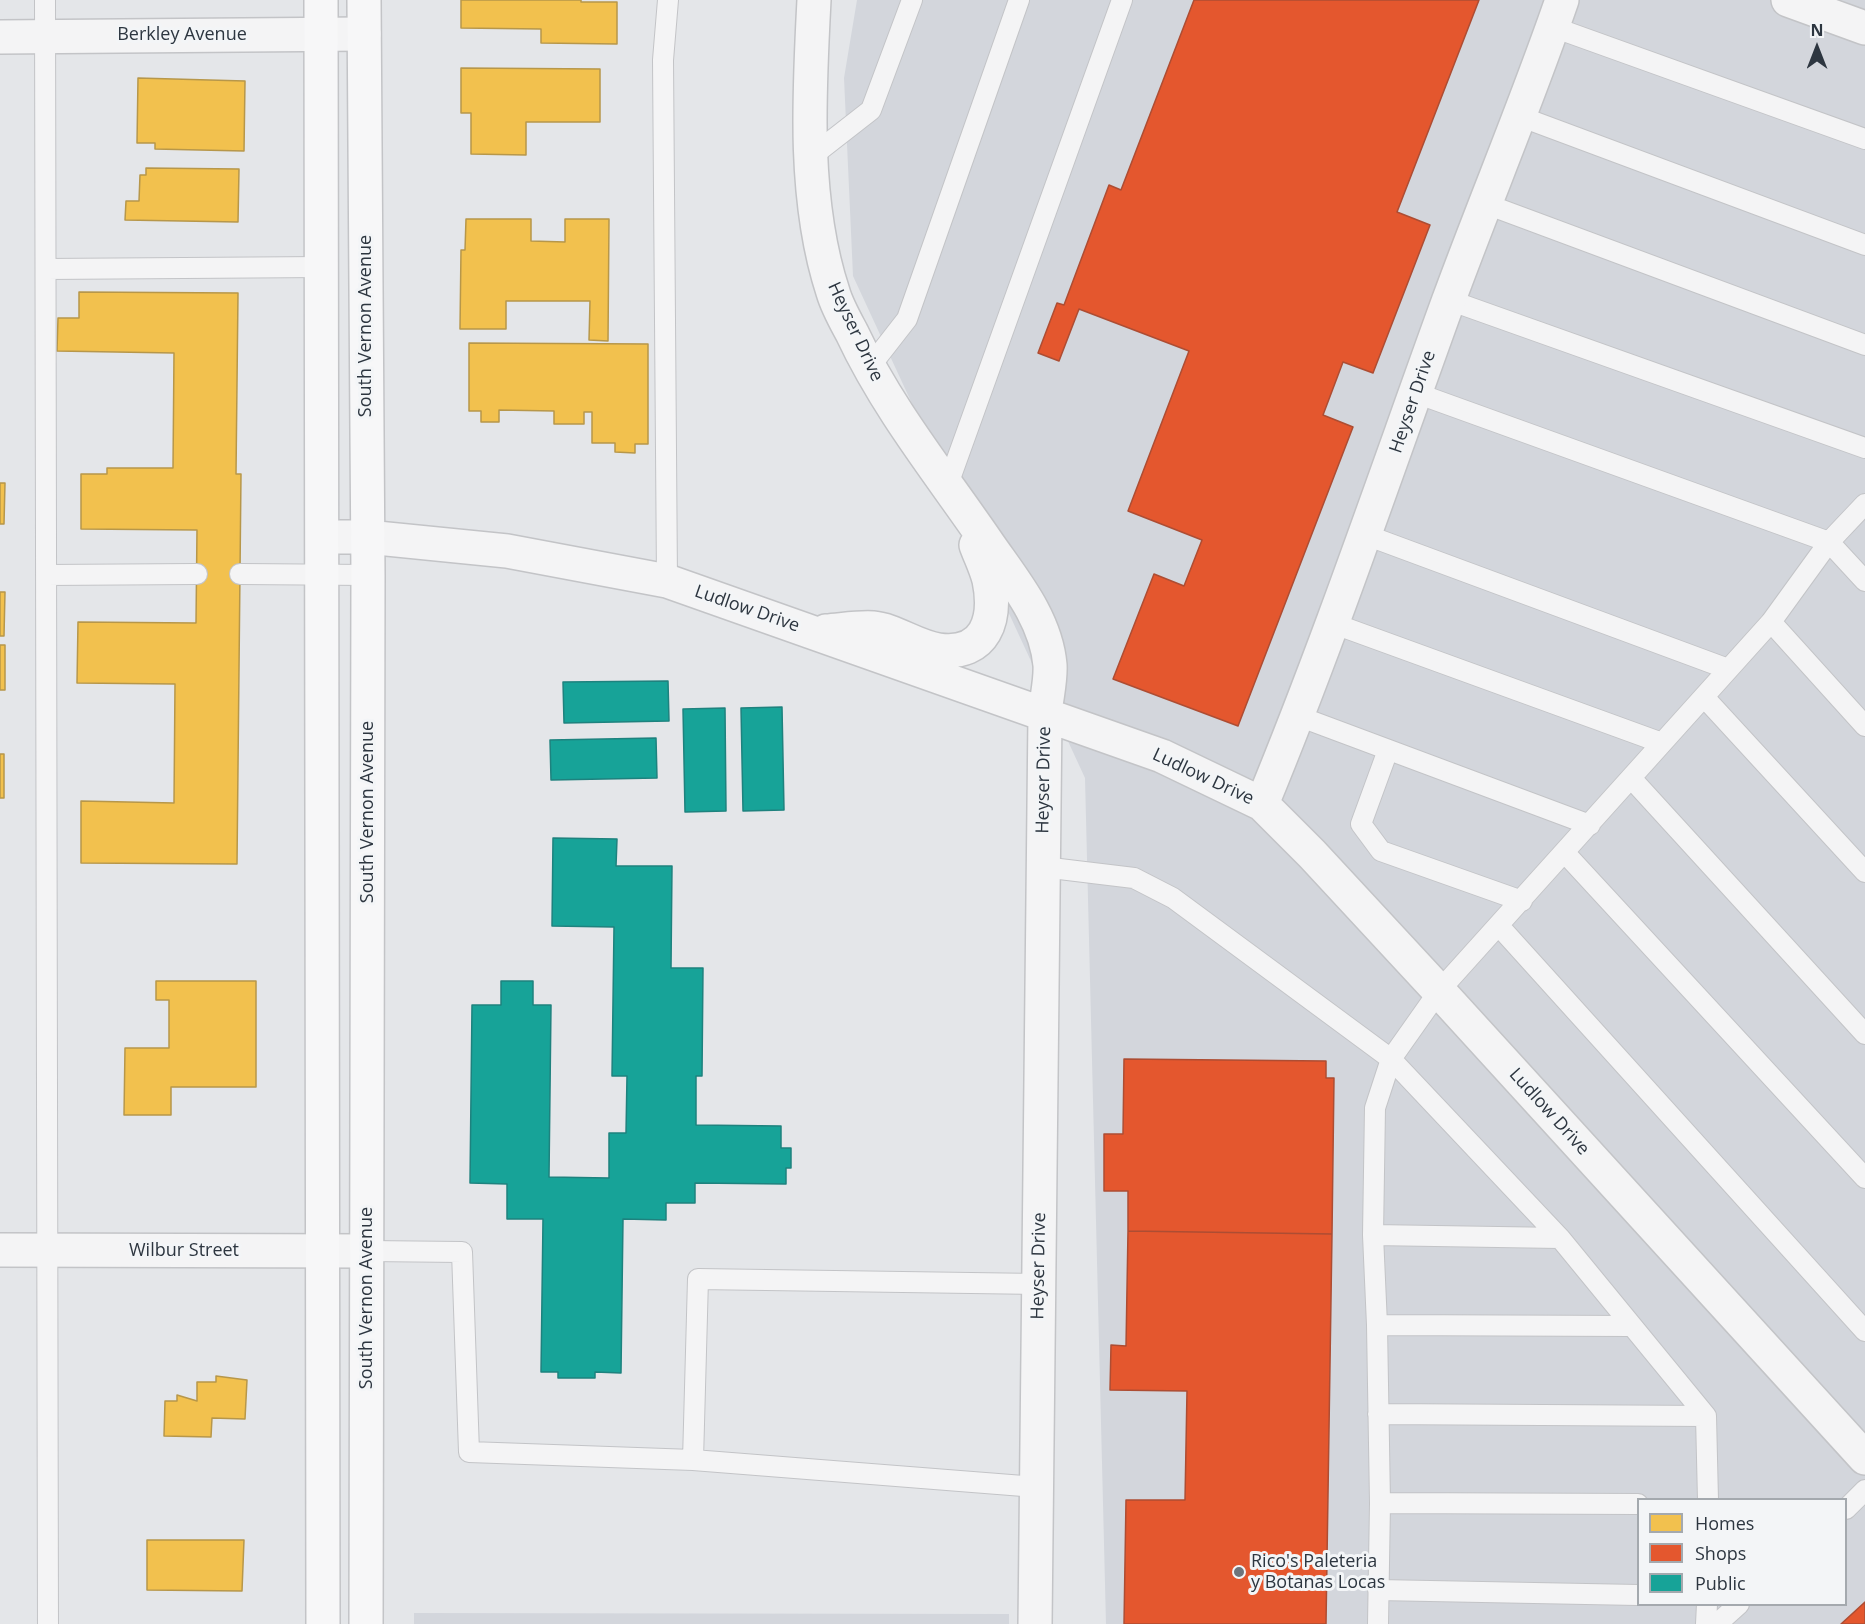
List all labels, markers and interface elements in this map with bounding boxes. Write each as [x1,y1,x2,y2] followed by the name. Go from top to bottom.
[1787,18,1847,78] north arrow
[1810,19,1824,41] text: N
[117,24,247,46] street label: Berkley Avenue
[355,235,377,417] street label: South Vernon Avenue
[823,279,887,385] street label: Heyser Drive
[1385,348,1441,456] street label: Heyser Drive
[692,581,802,637] street label: Ludlow Drive
[357,721,379,903] street label: South Vernon Avenue
[1032,726,1056,834] street label: Heyser Drive
[1149,744,1257,810] street label: Ludlow Drive
[1504,1064,1594,1160] street label: Ludlow Drive
[356,1207,378,1389] street label: South Vernon Avenue
[1027,1212,1051,1320] street label: Heyser Drive
[129,1240,239,1262] street label: Wilbur Street
[1637,1498,1847,1606] legend
[1695,1511,1754,1535] text: Homes
[1695,1541,1746,1565] text: Shops
[1251,1551,1385,1594] place label: Rico's Paleteria y Botanas Locas
[1232,1565,1246,1579] marker: Rico's Paleteria y Botanas Locas
[1695,1571,1746,1595] text: Public

